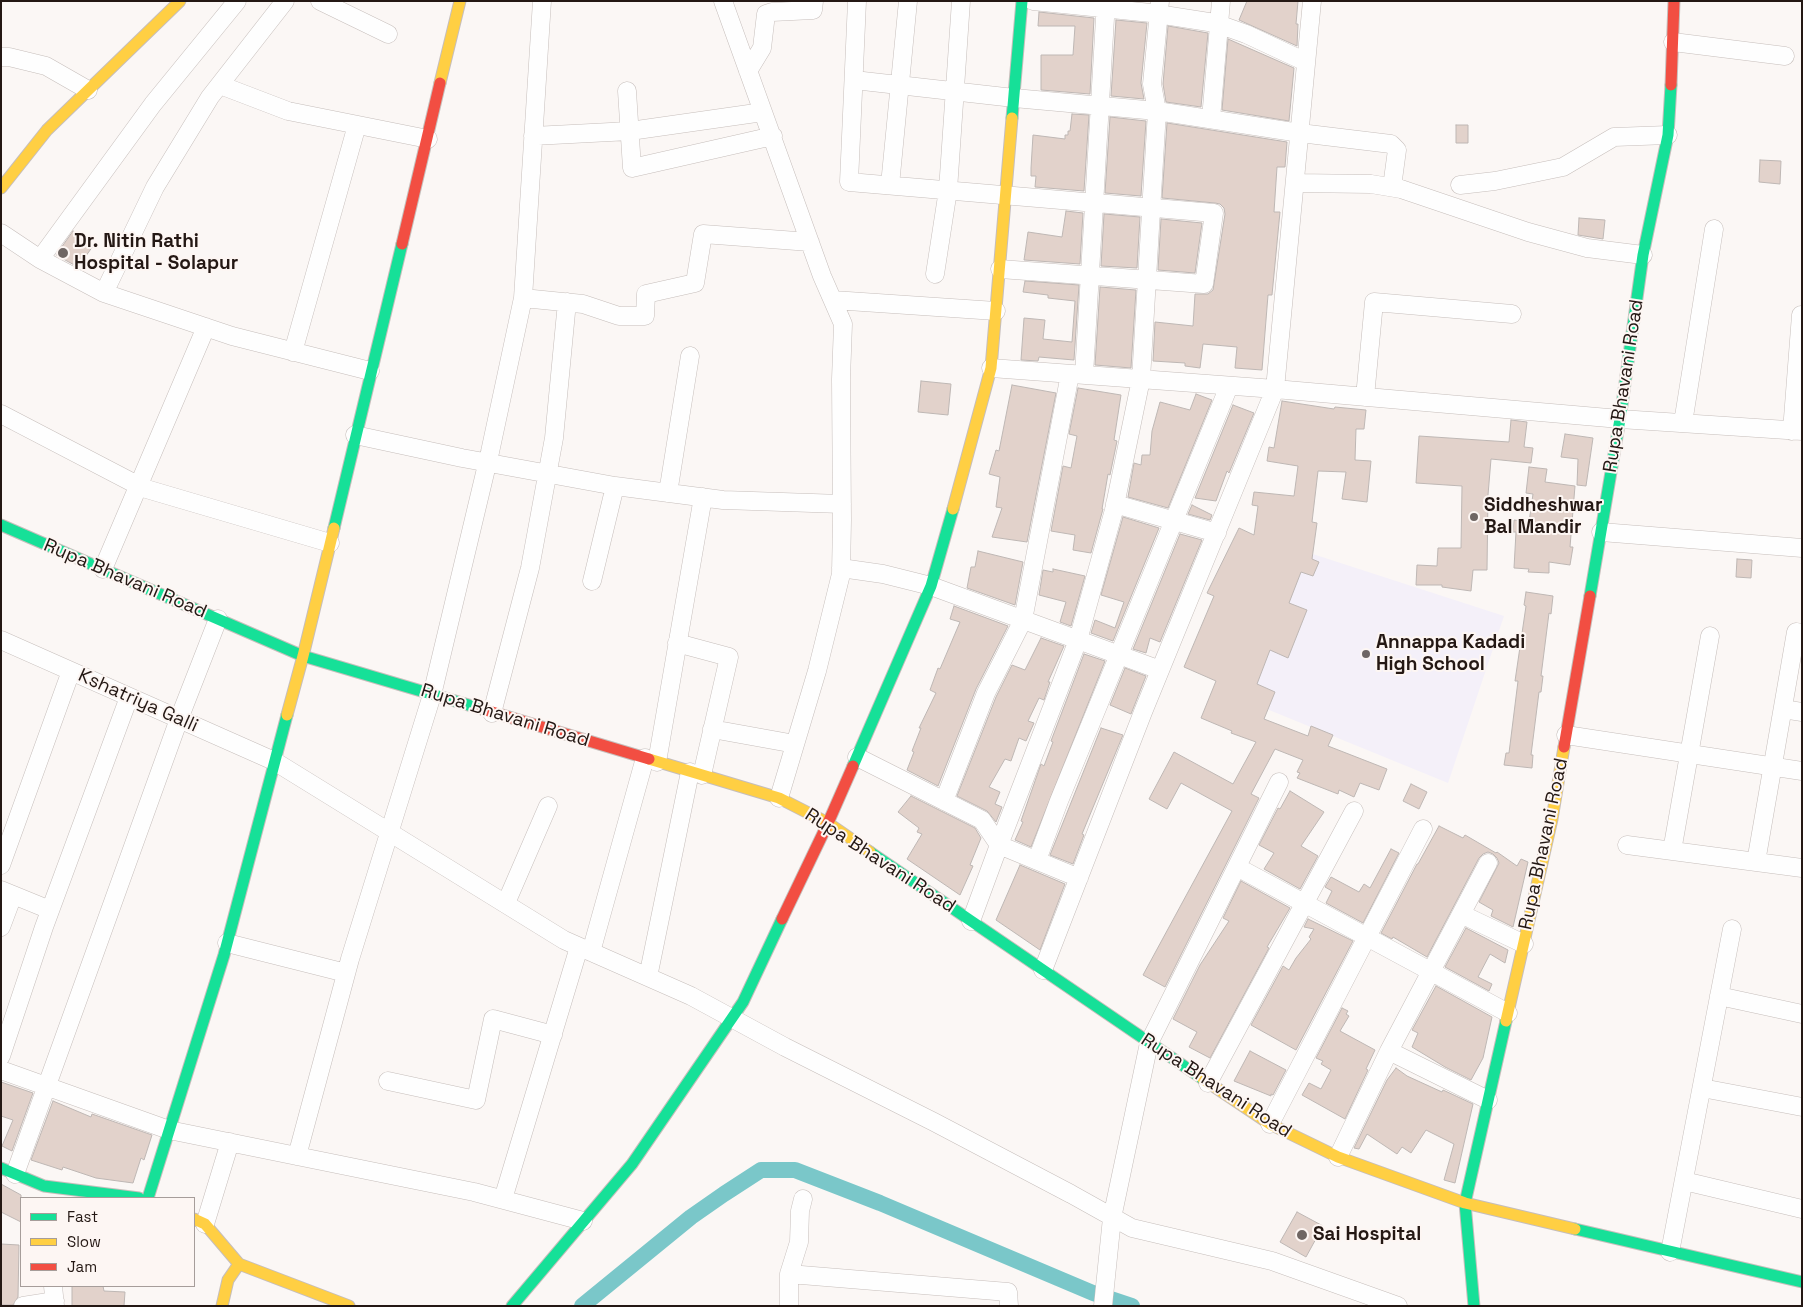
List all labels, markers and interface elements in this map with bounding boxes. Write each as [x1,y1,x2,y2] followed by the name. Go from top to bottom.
[74,231,238,275] place label: Dr. Nitin Rathi Hospital - Solapur
[56,246,70,260] marker: Dr. Nitin Rathi Hospital - Solapur
[1599,298,1649,474] street label: Rupa Bhavani Road
[1484,495,1603,539] place label: Siddheshwar Bal Mandir
[1468,511,1480,523] marker: Siddheshwar Bal Mandir
[40,534,210,624] street label: Rupa Bhavani Road
[1376,632,1525,676] place label: Annappa Kadadi High School
[1360,648,1372,660] marker: Annappa Kadadi High School
[75,664,201,738] street label: Kshatriya Galli
[418,680,592,752] street label: Rupa Bhavani Road
[1515,756,1573,932] street label: Rupa Bhavani Road
[800,804,960,918] street label: Rupa Bhavani Road
[1136,1029,1296,1143] street label: Rupa Bhavani Road
[20,1197,195,1287] legend
[67,1207,98,1226] text: Fast
[1313,1224,1421,1246] place label: Sai Hospital
[1295,1228,1309,1242] marker: Sai Hospital
[67,1232,101,1251] text: Slow
[67,1257,97,1276] text: Jam

